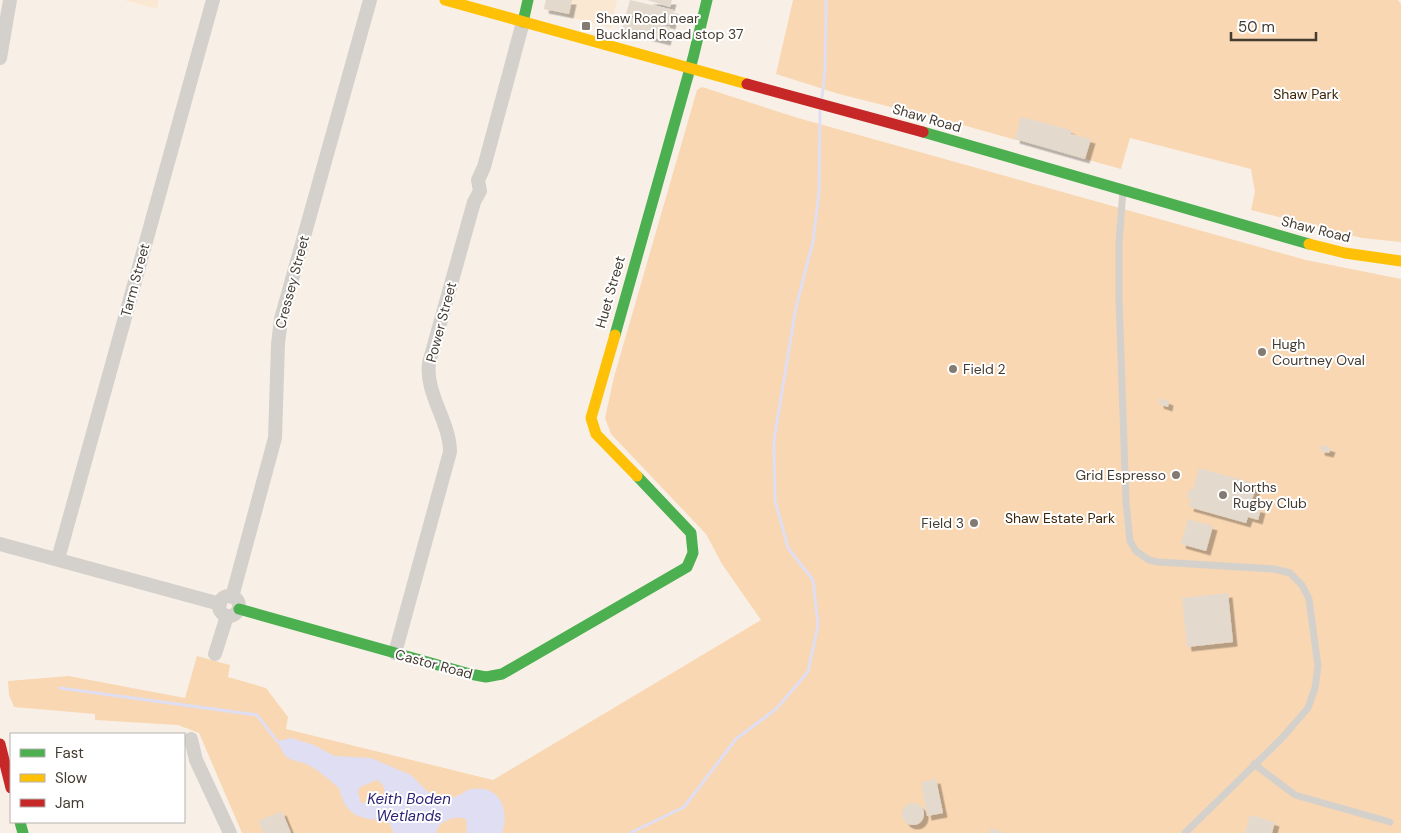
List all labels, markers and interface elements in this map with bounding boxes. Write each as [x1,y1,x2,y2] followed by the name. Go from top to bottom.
[596,9,743,43] place label: Shaw Road near Buckland Road stop 37
[1231,10,1316,42] scale bar
[1238,17,1275,37] text: 50 m
[580,20,592,32] marker: Shaw Road near Buckland Road stop 37
[1273,85,1339,103] park label: Shaw Park
[891,100,963,136] street label: Shaw Road
[1280,212,1352,246] street label: Shaw Road
[271,233,313,331] street label: Cressey Street
[117,241,153,319] street label: Tarm Street
[591,254,629,330] street label: Huet Street
[422,280,460,364] street label: Power Street
[1272,335,1365,369] place label: Hugh Courtney Oval
[1256,346,1268,358] marker: Hugh Courtney Oval
[963,360,1006,378] place label: Field 2
[947,363,959,375] marker: Field 2
[1075,466,1166,484] place label: Grid Espresso
[1170,469,1182,481] marker: Grid Espresso
[1233,478,1307,512] place label: Norths Rugby Club
[1217,489,1229,501] marker: Norths Rugby Club
[1005,509,1115,527] park label: Shaw Estate Park
[921,514,964,532] place label: Field 3
[968,517,980,529] marker: Field 3
[393,645,475,683] street label: Castor Road
[10,733,185,823] legend
[55,743,84,763] text: Fast
[55,768,88,788] text: Slow
[367,789,451,826] water label: Keith Boden Wetlands
[55,793,84,813] text: Jam

